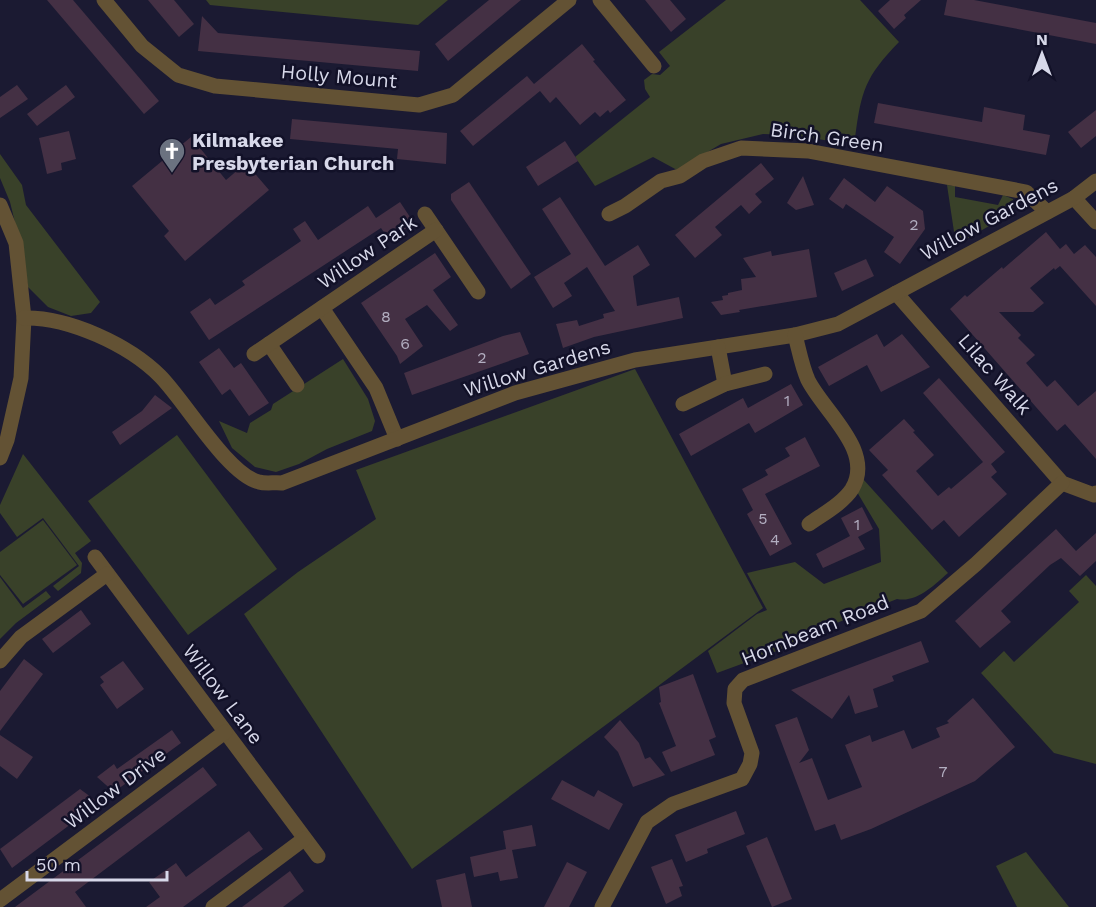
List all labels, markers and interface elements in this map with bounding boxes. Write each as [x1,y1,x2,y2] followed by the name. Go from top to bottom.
[1012,24,1072,84] north arrow
[1036,30,1048,49] text: N
[280,59,399,93] street label: Holly Mount
[769,117,885,157] street label: Birch Green
[192,128,394,175] place label: Kilmakee Presbyterian Church
[157,136,187,174] church icon: Kilmakee Presbyterian Church
[916,173,1062,265] street label: Willow Gardens
[313,210,421,294] street label: Willow Park
[909,215,919,234] house number: 2
[381,307,391,326] house number: 8
[953,329,1037,419] street label: Lilac Walk
[400,334,410,353] house number: 6
[461,334,613,402] street label: Willow Gardens
[477,348,487,367] house number: 2
[784,391,790,410] house number: 1
[758,509,768,528] house number: 5
[854,515,860,534] house number: 1
[770,530,780,549] house number: 4
[738,589,892,671] street label: Hornbeam Road
[178,639,268,749] street label: Willow Lane
[59,742,171,834] street label: Willow Drive
[939,762,948,781] house number: 7
[27,844,166,882] scale bar
[36,854,81,875] text: 50 m

